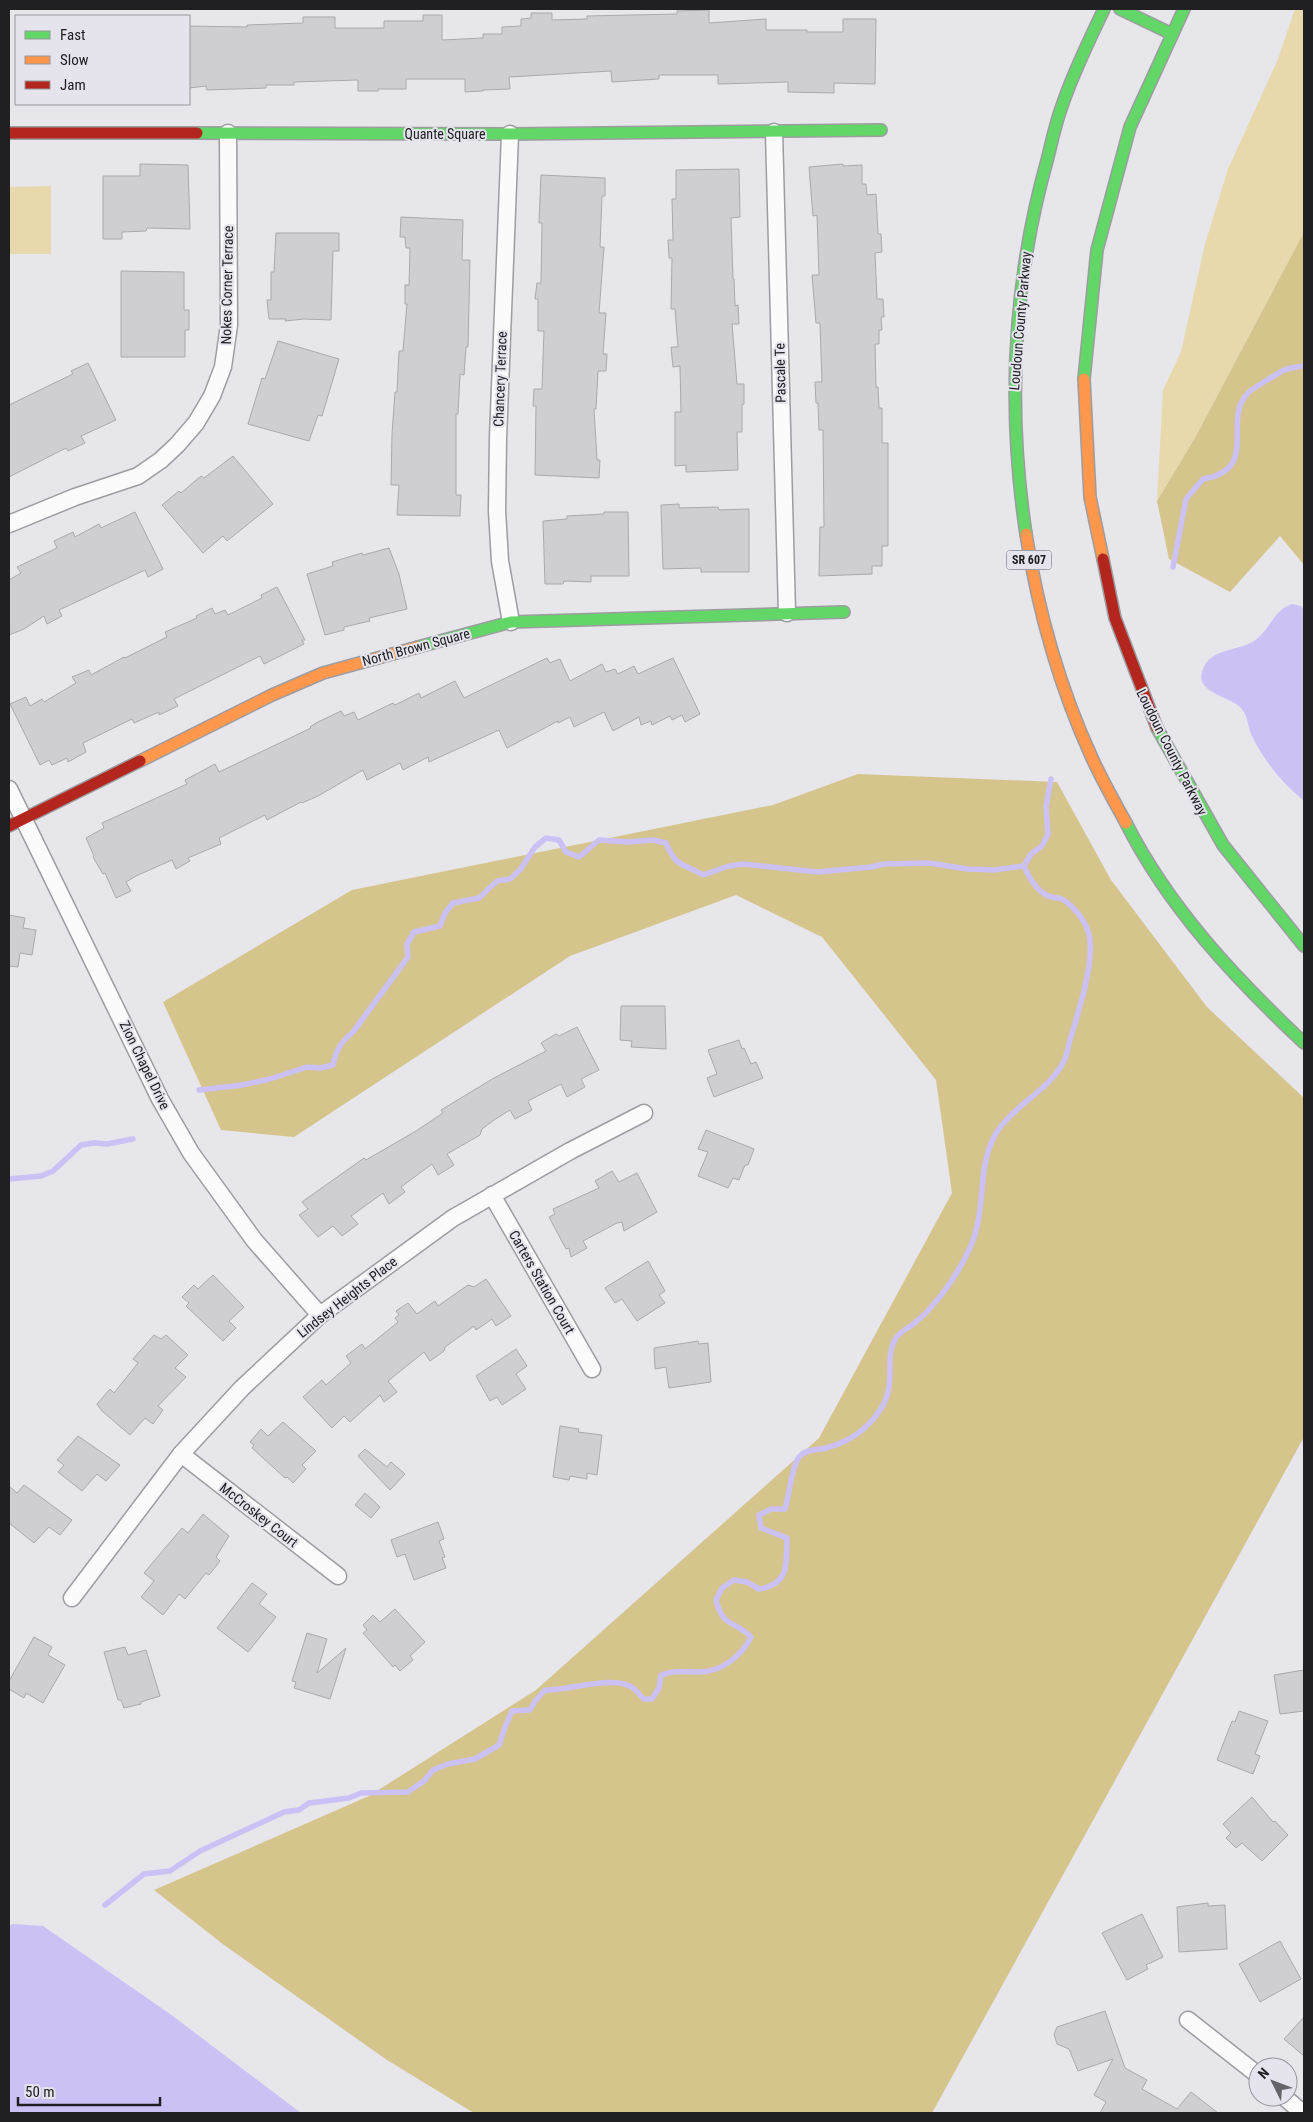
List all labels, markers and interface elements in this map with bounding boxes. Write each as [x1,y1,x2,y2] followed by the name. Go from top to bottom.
[15,15,190,105] legend
[60,26,85,44] text: Fast
[60,51,89,69] text: Slow
[60,76,86,94] text: Jam
[404,126,486,142] street label: Quante Square
[218,225,236,345] street label: Nokes Corner Terrace
[1006,251,1034,391] street label: Loudoun County Parkway
[490,331,510,427] street label: Chancery Terrace
[771,343,789,403] street label: Pascale Te
[1006,550,1052,570] road number: SR 607
[360,625,472,669] street label: North Brown Square
[1133,686,1211,818] street label: Loudoun County Parkway
[117,1018,174,1112] street label: Zion Chapel Drive
[506,1227,578,1337] street label: Carters Station Court
[294,1253,400,1341] street label: Lindsey Heights Place
[217,1480,301,1550] street label: McCroskey Court
[1248,2057,1298,2107] north arrow
[1255,2065,1272,2082] text: N
[18,2074,160,2106] scale bar
[25,2083,55,2101] text: 50 m

